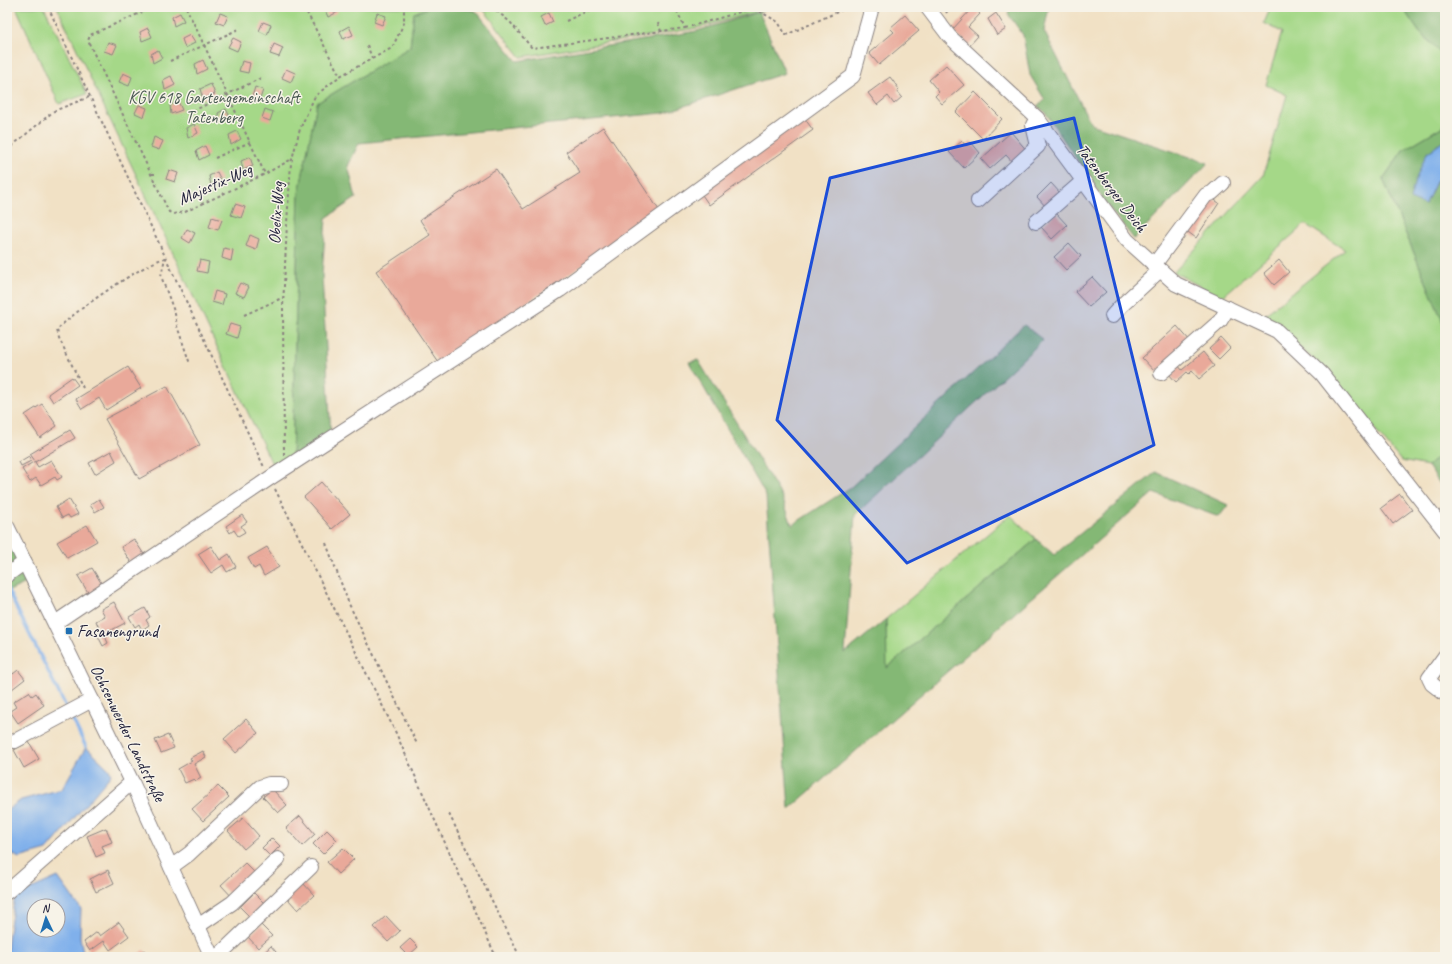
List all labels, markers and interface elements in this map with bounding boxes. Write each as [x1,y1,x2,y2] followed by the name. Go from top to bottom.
[128,87,302,128] park label: KGV 618 Gartengemeinschaft Tatenberg
[1072,140,1153,238] street label: Tatenberger Deich
[175,158,256,210] street label: Majestix-Weg
[264,180,288,245] street label: Obelix-Weg
[77,621,160,642] place label: Fasanengrund
[64,626,74,636] marker: Fasanengrund
[86,661,171,806] street label: Ochsenwerder Landstraße
[26,898,66,938] north arrow
[41,901,51,915] text: N

